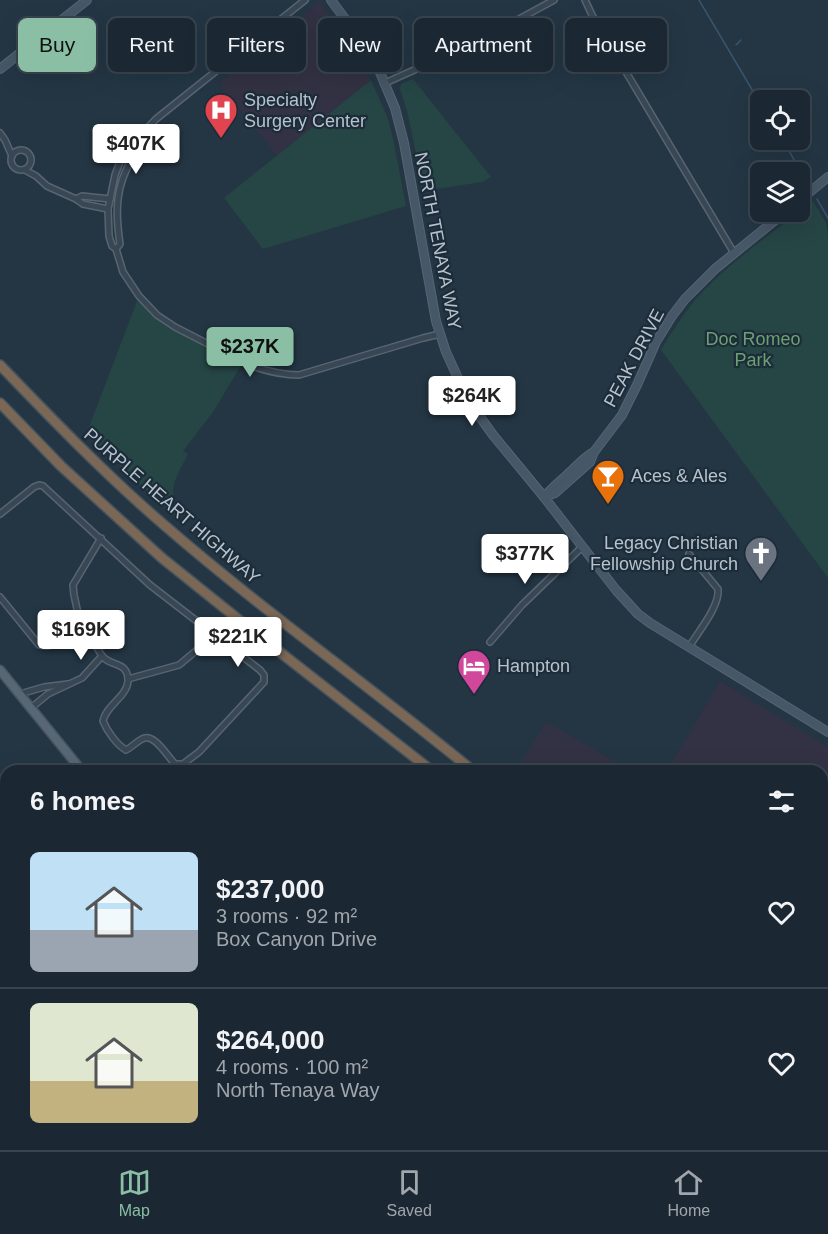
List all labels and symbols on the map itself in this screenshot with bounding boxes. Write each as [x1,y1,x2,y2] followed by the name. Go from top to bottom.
[244,90,366,131] place label: Specialty Surgery Center
[203,92,239,139] hospital icon: Specialty Surgery Center
[94,124,178,175] pin: $407K
[411,150,465,332] street label: NORTH TENAYA WAY
[600,306,668,410] street label: PEAK DRIVE
[208,327,292,378] pin: $237K
[705,329,801,370] park label: Doc Romeo Park
[430,376,514,427] pin: $264K
[80,424,264,588] street label: PURPLE HEART HIGHWAY
[590,458,626,505] bar icon: Aces & Ales
[631,466,727,486] place label: Aces & Ales
[590,533,738,574] place label: Legacy Christian Fellowship Church
[483,534,567,585] pin: $377K
[743,535,779,582] church icon: Legacy Christian Fellowship Church
[39,610,123,661] pin: $169K
[196,617,280,668] pin: $221K
[456,648,492,695] hotel icon: Hampton
[497,656,570,676] place label: Hampton

